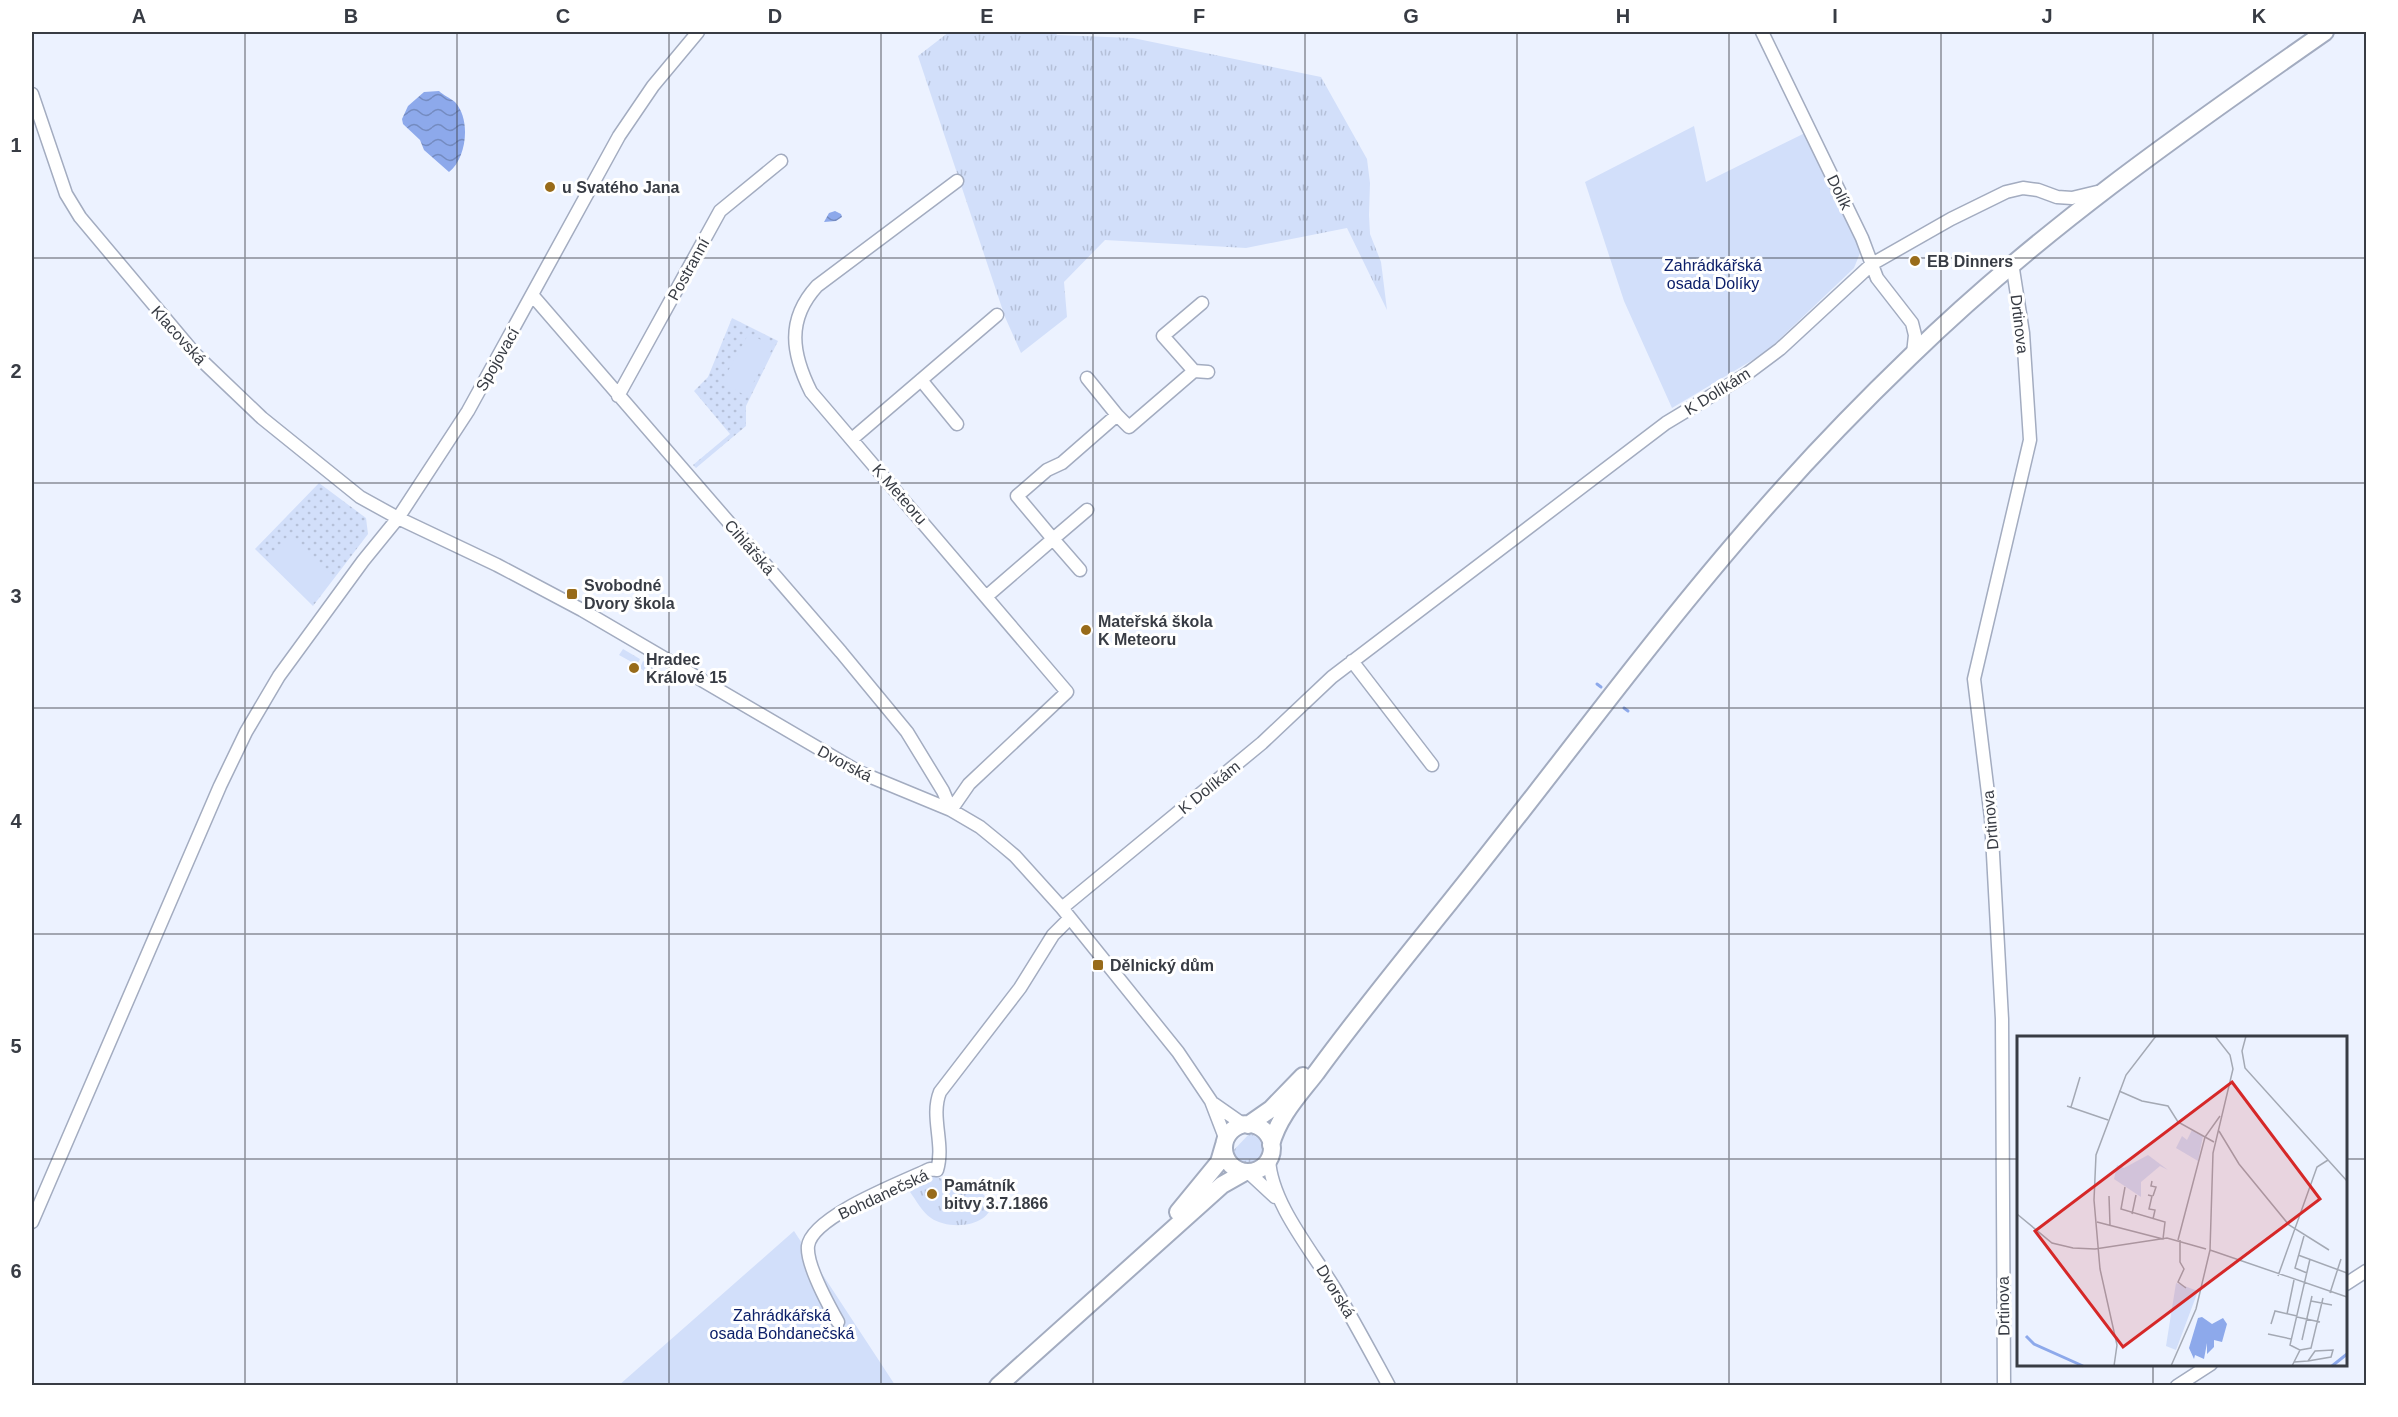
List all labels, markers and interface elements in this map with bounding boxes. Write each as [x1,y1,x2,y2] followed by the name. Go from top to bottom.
[132,5,146,27] text: A
[344,5,358,27] text: B
[556,5,570,27] text: C
[768,5,782,27] text: D
[980,5,994,27] text: E
[1193,5,1205,27] text: F
[1403,5,1419,27] text: G
[1616,5,1630,27] text: H
[1832,5,1838,27] text: I
[2041,5,2053,27] text: J
[2252,5,2267,27] text: K
[10,134,22,156] text: 1
[1824,172,1856,213] street label: Dolík
[562,179,679,196] place label: u Svatého Jana
[543,180,557,194] marker: u Svatého Jana
[664,235,713,303] street label: Postranní
[1927,253,2013,270] place label: EB Dinners
[1908,254,1922,268] marker: EB Dinners
[1664,257,1762,292] park label: Zahrádkářská osada Dolíky
[2007,293,2032,355] street label: Drtinova
[148,303,209,368] street label: Klacovská
[473,324,523,394] street label: Spojovací
[10,360,22,382] text: 2
[1681,365,1753,418] street label: K Dolíkám
[869,461,930,528] street label: K Meteoru
[721,517,778,578] street label: Cihlářská
[584,577,675,612] place label: Svobodné Dvory škola
[10,585,22,607] text: 3
[565,587,579,601] marker: Svobodné Dvory škola
[1098,613,1213,648] place label: Mateřská škola K Meteoru
[1079,623,1093,637] marker: Mateřská škola K Meteoru
[646,651,727,686] place label: Hradec Králové 15
[627,661,641,675] marker: Hradec Králové 15
[815,742,875,785] street label: Dvorská
[1175,758,1243,817] street label: K Dolíkám
[1979,789,2002,850] street label: Drtinova
[10,810,22,832] text: 4
[1110,957,1214,974] place label: Dělnický dům
[1091,958,1105,972] marker: Dělnický dům
[10,1035,22,1057] text: 5
[2017,1036,2347,1366] inset map
[836,1166,931,1223] street label: Bohdanečská
[944,1177,1048,1212] place label: Památník bitvy 3.7.1866
[925,1187,939,1201] marker: Památník bitvy 3.7.1866
[10,1260,22,1282] text: 6
[1313,1262,1358,1321] street label: Dvorská
[1994,1276,2013,1336] street label: Drtinova
[710,1307,855,1342] park label: Zahrádkářská osada Bohdanečská

